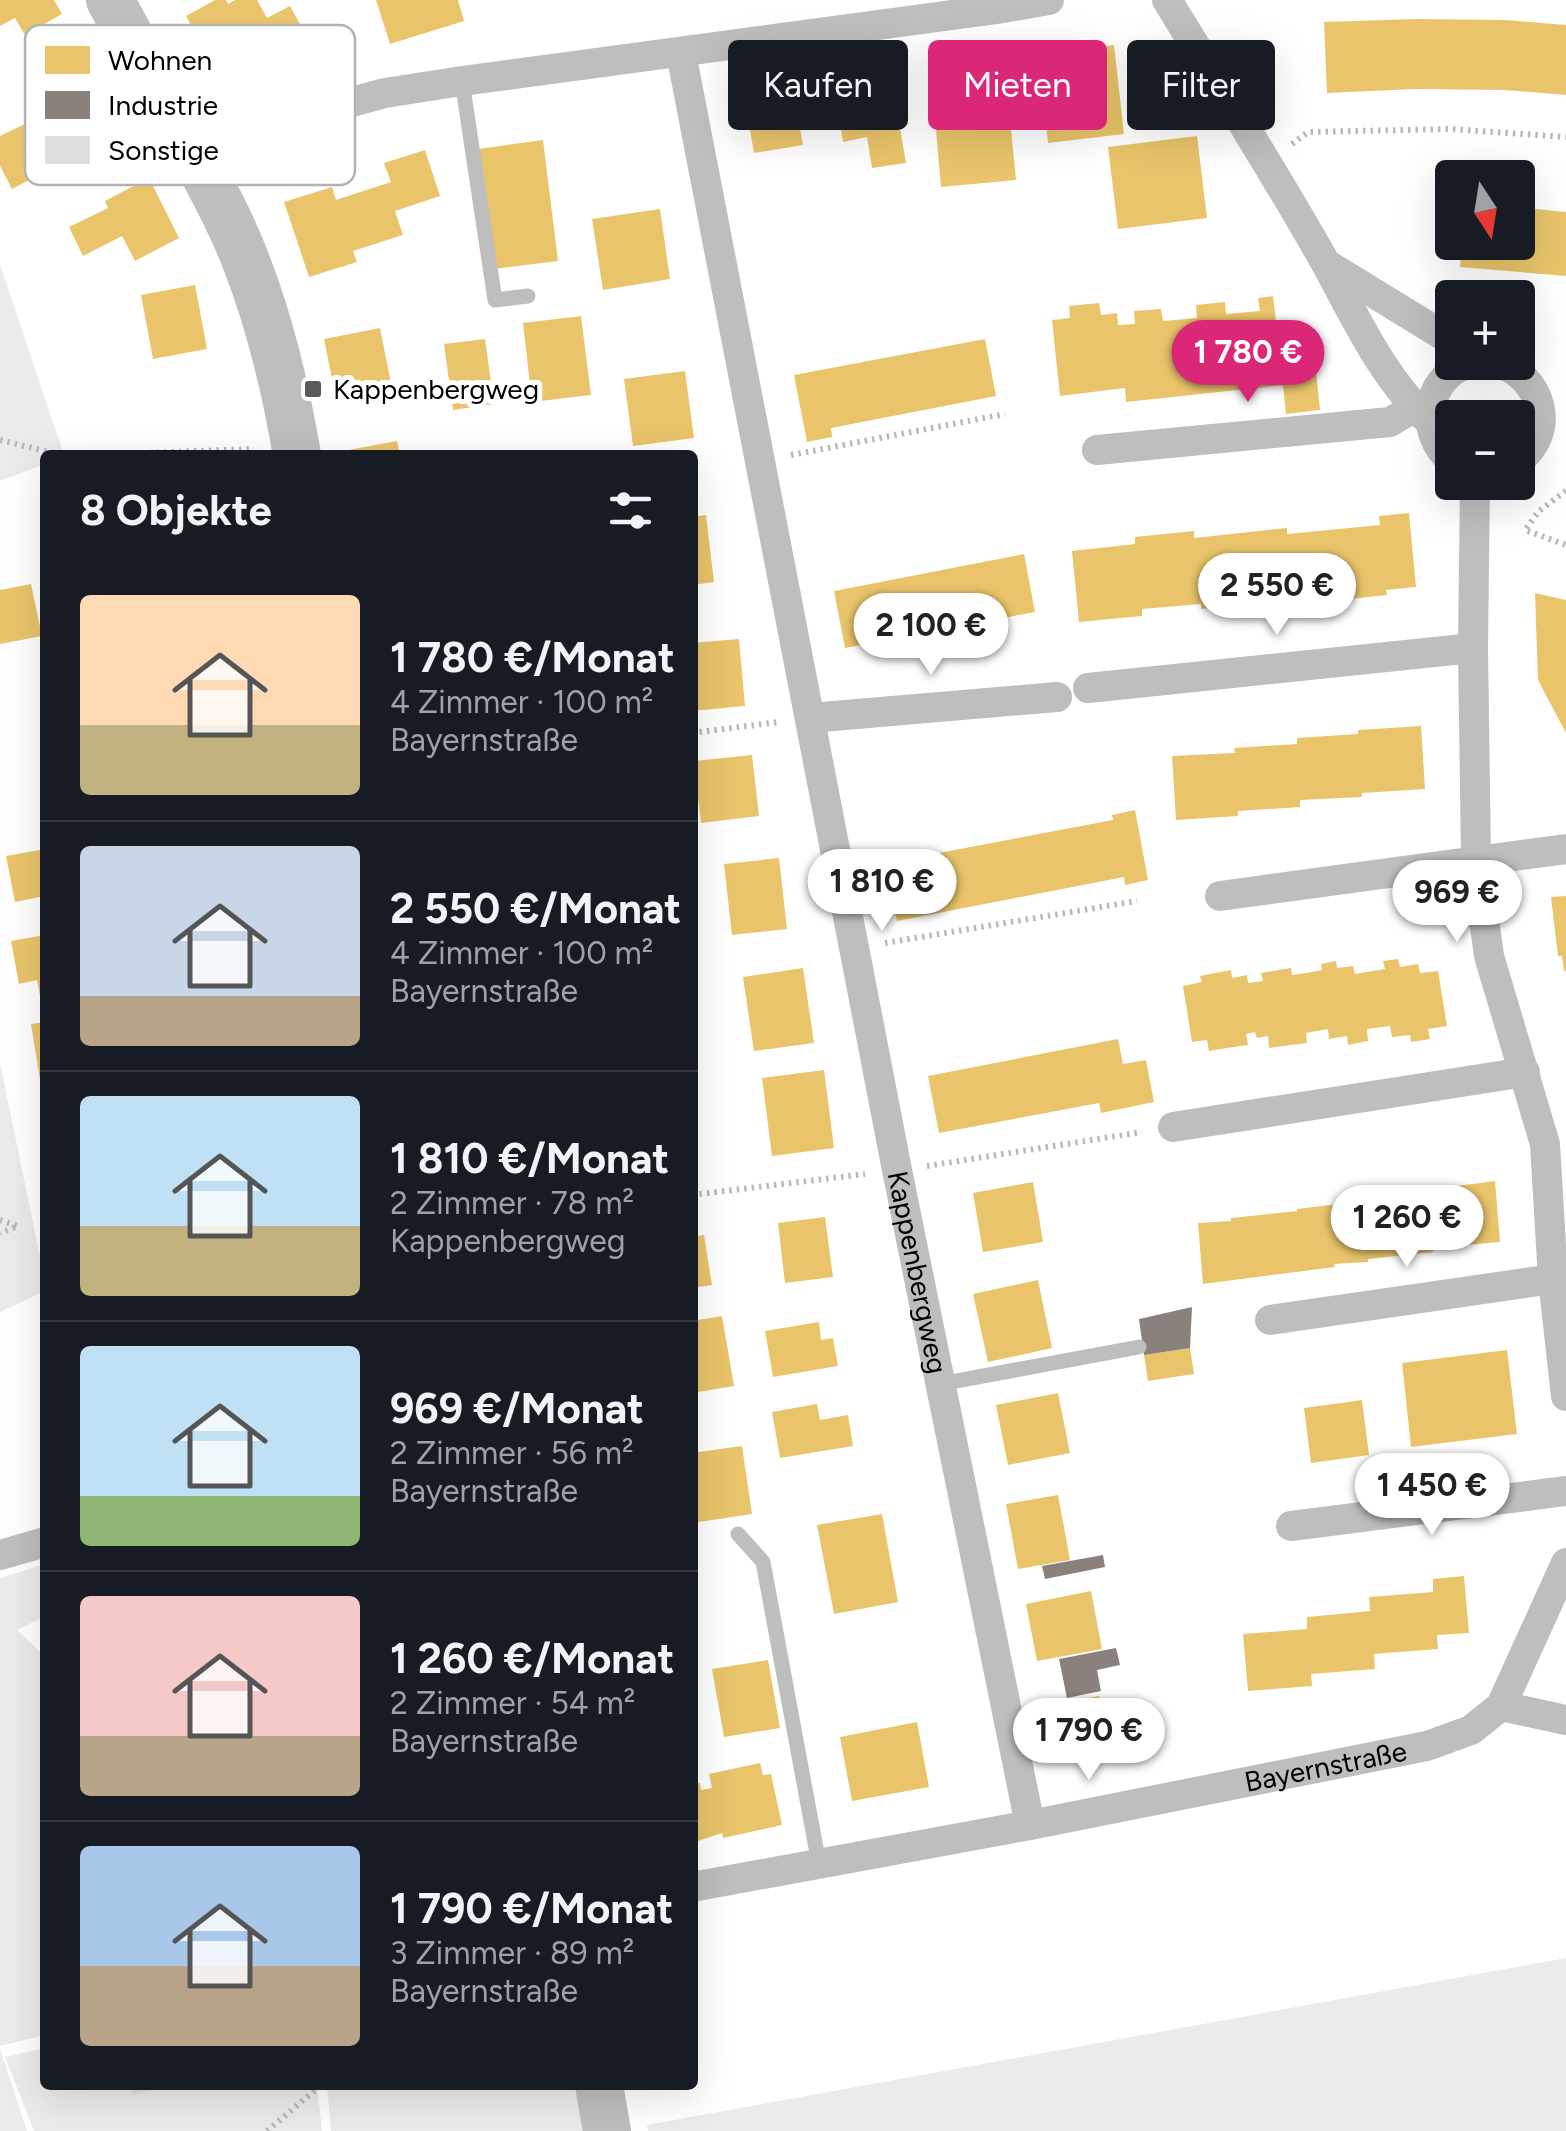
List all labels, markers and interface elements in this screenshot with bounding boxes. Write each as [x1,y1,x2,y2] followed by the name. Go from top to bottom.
[25,25,355,185] legend
[728,40,908,130] chip: Kaufen
[928,40,1107,130] chip: Mieten
[1127,40,1275,130] chip: Filter
[108,43,212,77] text: Wohnen
[108,88,218,122] text: Industrie
[108,133,219,167] text: Sonstige
[1435,160,1535,260] north arrow
[1435,160,1535,500] map controls
[1435,280,1535,380] button: +
[1156,320,1340,405] pin: 1 780 €
[1193,333,1303,371] text: 1 780 €
[333,372,539,406] place label: Kappenbergweg
[302,378,324,400] marker: Kappenbergweg
[1435,400,1535,500] button: −
[603,483,658,538] icon: filters
[80,485,272,536] text: 8 Objekte
[1185,553,1369,638] pin: 2 550 €
[1220,566,1334,604] text: 2 550 €
[839,593,1023,678] pin: 2 100 €
[876,606,986,644] text: 2 100 €
[390,632,675,683] text: 1 780 €/Monat
[160,635,280,755] icon: home
[390,683,653,721] text: 4 Zimmer · 100 m²
[390,721,578,759] text: Bayernstraße
[790,849,974,934] pin: 1 810 €
[1387,860,1527,945] pin: 969 €
[830,862,934,900] text: 1 810 €
[1414,873,1500,911] text: 969 €
[390,883,681,934] text: 2 550 €/Monat
[160,886,280,1006] icon: home
[390,934,653,972] text: 4 Zimmer · 100 m²
[390,972,578,1010] text: Bayernstraße
[390,1133,669,1184] text: 1 810 €/Monat
[160,1136,280,1256] icon: home
[881,1168,955,1377] street label: Kappenbergweg
[390,1184,634,1222] text: 2 Zimmer · 78 m²
[1315,1185,1499,1270] pin: 1 260 €
[1353,1198,1461,1236] text: 1 260 €
[390,1222,626,1260] text: Kappenbergweg
[390,1383,644,1434] text: 969 €/Monat
[160,1386,280,1506] icon: home
[390,1434,634,1472] text: 2 Zimmer · 56 m²
[1340,1453,1524,1538] pin: 1 450 €
[1377,1466,1487,1504] text: 1 450 €
[390,1472,578,1510] text: Bayernstraße
[390,1633,674,1684] text: 1 260 €/Monat
[160,1636,280,1756] icon: home
[390,1684,635,1722] text: 2 Zimmer · 54 m²
[997,1698,1181,1783] pin: 1 790 €
[1035,1711,1143,1749] text: 1 790 €
[390,1722,578,1760] text: Bayernstraße
[1242,1733,1410,1799] street label: Bayernstraße
[390,1883,674,1934] text: 1 790 €/Monat
[160,1886,280,2006] icon: home
[390,1934,634,1972] text: 3 Zimmer · 89 m²
[390,1972,578,2010] text: Bayernstraße

